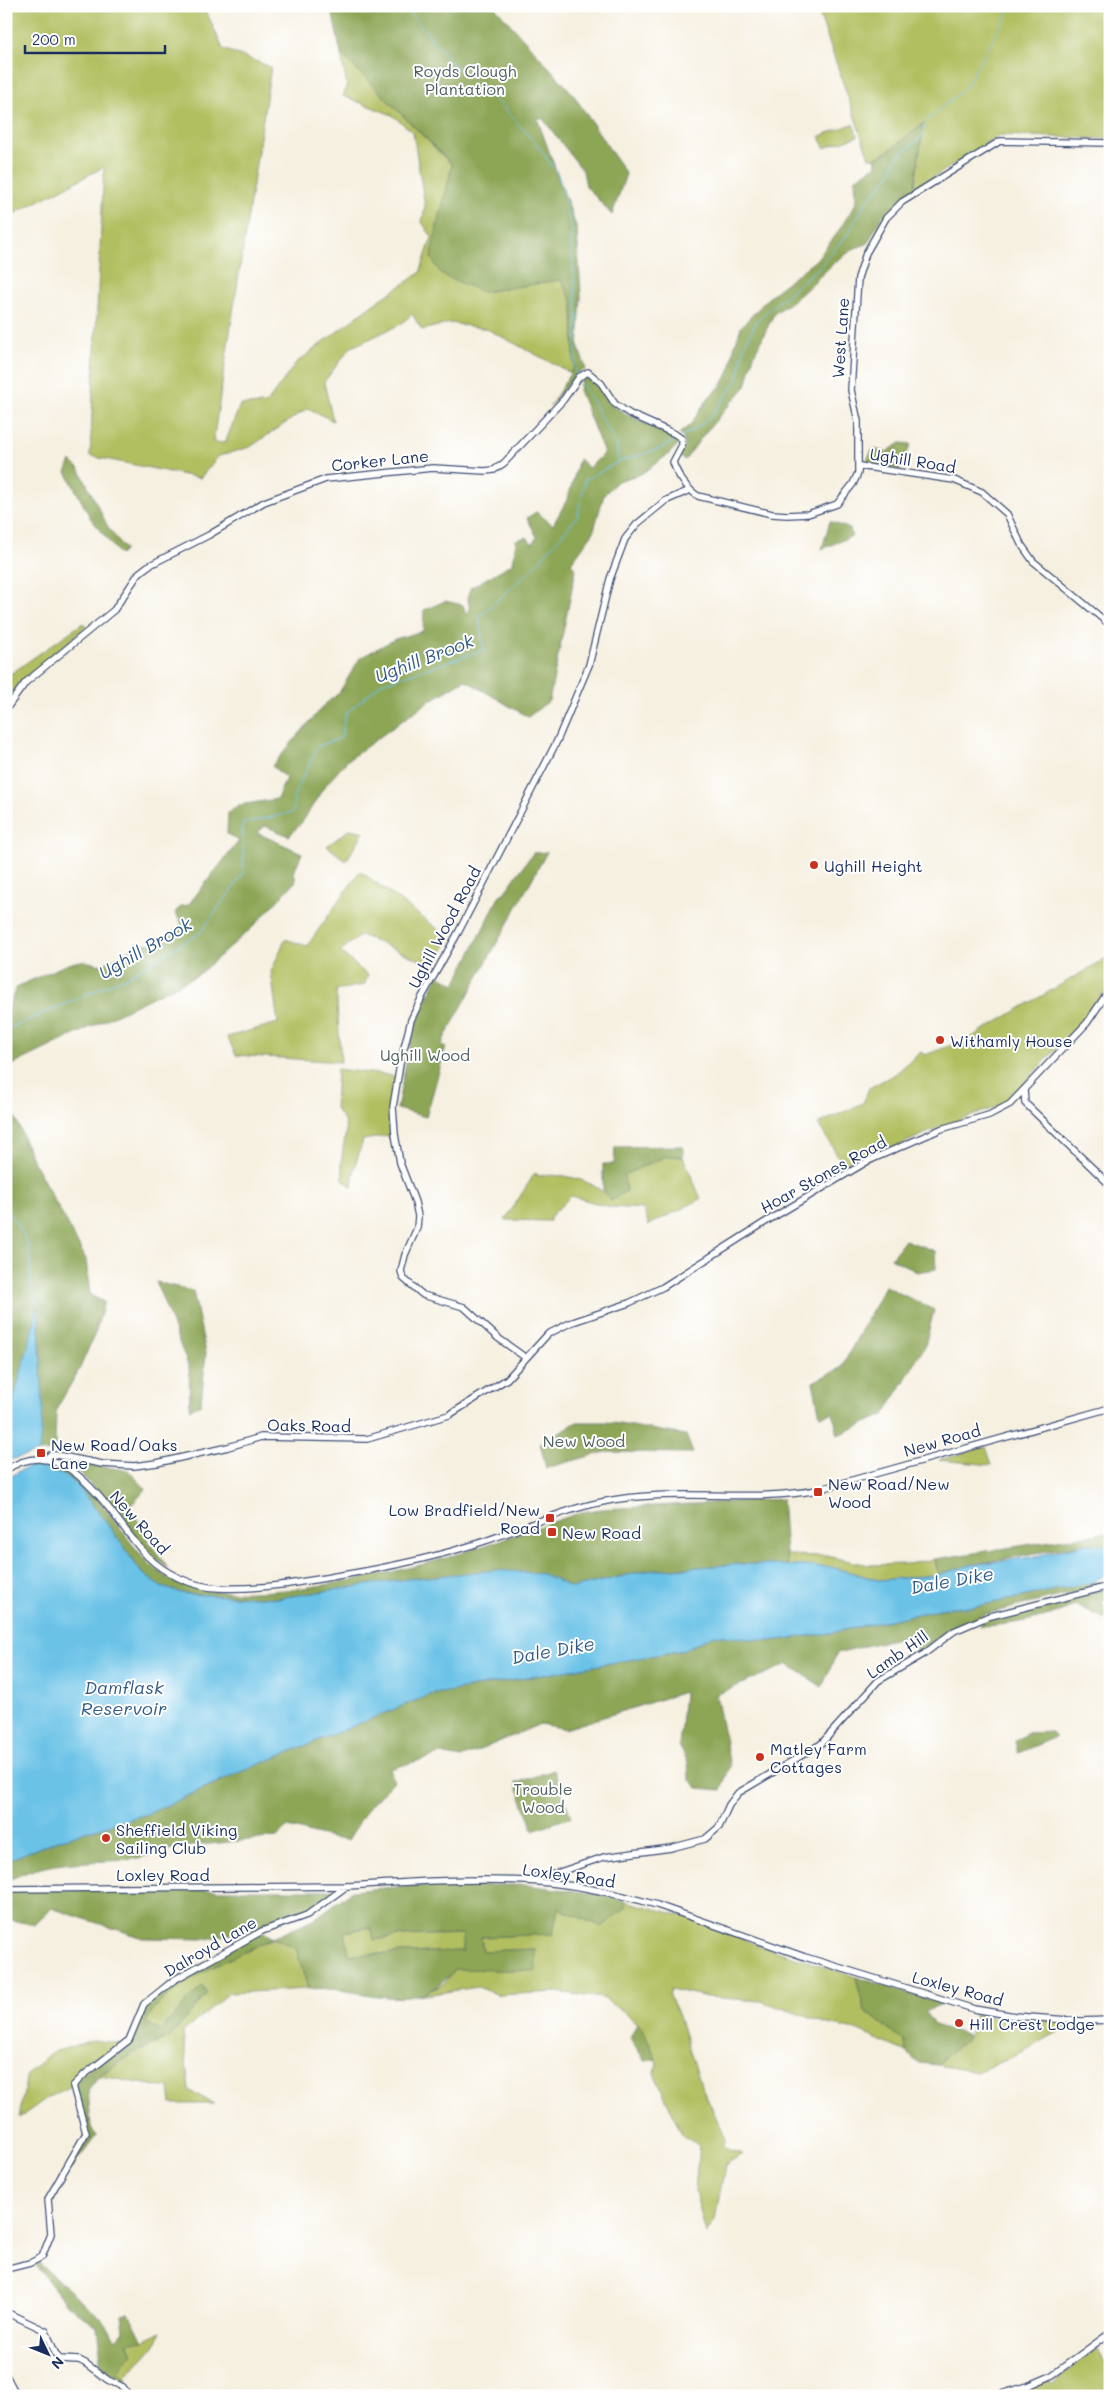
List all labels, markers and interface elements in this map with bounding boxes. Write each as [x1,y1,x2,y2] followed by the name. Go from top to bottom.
[25,22,165,54] scale bar
[32,29,76,49] text: 200 m
[413,60,517,99] park label: Royds Clough Plantation
[827,297,853,379] street label: West Lane
[868,443,958,477] street label: Ughill Road
[330,444,430,476] street label: Corker Lane
[371,628,477,688] water label: Ughill Brook
[824,855,923,876] place label: Ughill Height
[808,859,820,871] marker: Ughill Height
[403,862,485,992] street label: Ughill Wood Road
[94,911,196,984] water label: Ughill Brook
[950,1030,1073,1051] place label: Withamly House
[934,1034,946,1046] marker: Withamly House
[380,1044,470,1065] park label: Ughill Wood
[756,1131,890,1217] street label: Hoar Stones Road
[267,1414,351,1436] street label: Oaks Road
[901,1419,983,1461] street label: New Road
[543,1430,625,1451] park label: New Wood
[51,1434,177,1473] place label: New Road/Oaks Lane
[35,1447,47,1459] marker: New Road/Oaks Lane
[828,1473,950,1512] place label: New Road/New Wood
[106,1486,174,1558] street label: New Road
[812,1486,824,1498] marker: New Road/New Wood
[389,1499,540,1538] place label: Low Bradfield/New Road
[544,1512,556,1524] marker: Low Bradfield/New Road
[562,1522,641,1543] place label: New Road
[546,1526,558,1538] marker: New Road
[909,1561,995,1599] water label: Dale Dike
[862,1625,932,1683] street label: Lamb Hill
[510,1631,596,1669] water label: Dale Dike
[81,1675,167,1720] water label: Damflask Reservoir
[770,1738,867,1777] place label: Matley Farm Cottages
[754,1751,766,1763] marker: Matley Farm Cottages
[513,1778,573,1817] park label: Trouble Wood
[116,1819,237,1858] place label: Sheffield Viking Sailing Club
[100,1832,112,1844] marker: Sheffield Viking Sailing Club
[521,1858,617,1892] street label: Loxley Road
[116,1864,210,1885] street label: Loxley Road
[160,1911,260,1981] street label: Dalroyd Lane
[910,1966,1006,2010] street label: Loxley Road
[969,2013,1095,2034] place label: Hill Crest Lodge
[953,2017,965,2029] marker: Hill Crest Lodge
[22,2330,72,2380] north arrow
[47,2353,68,2374] text: N

